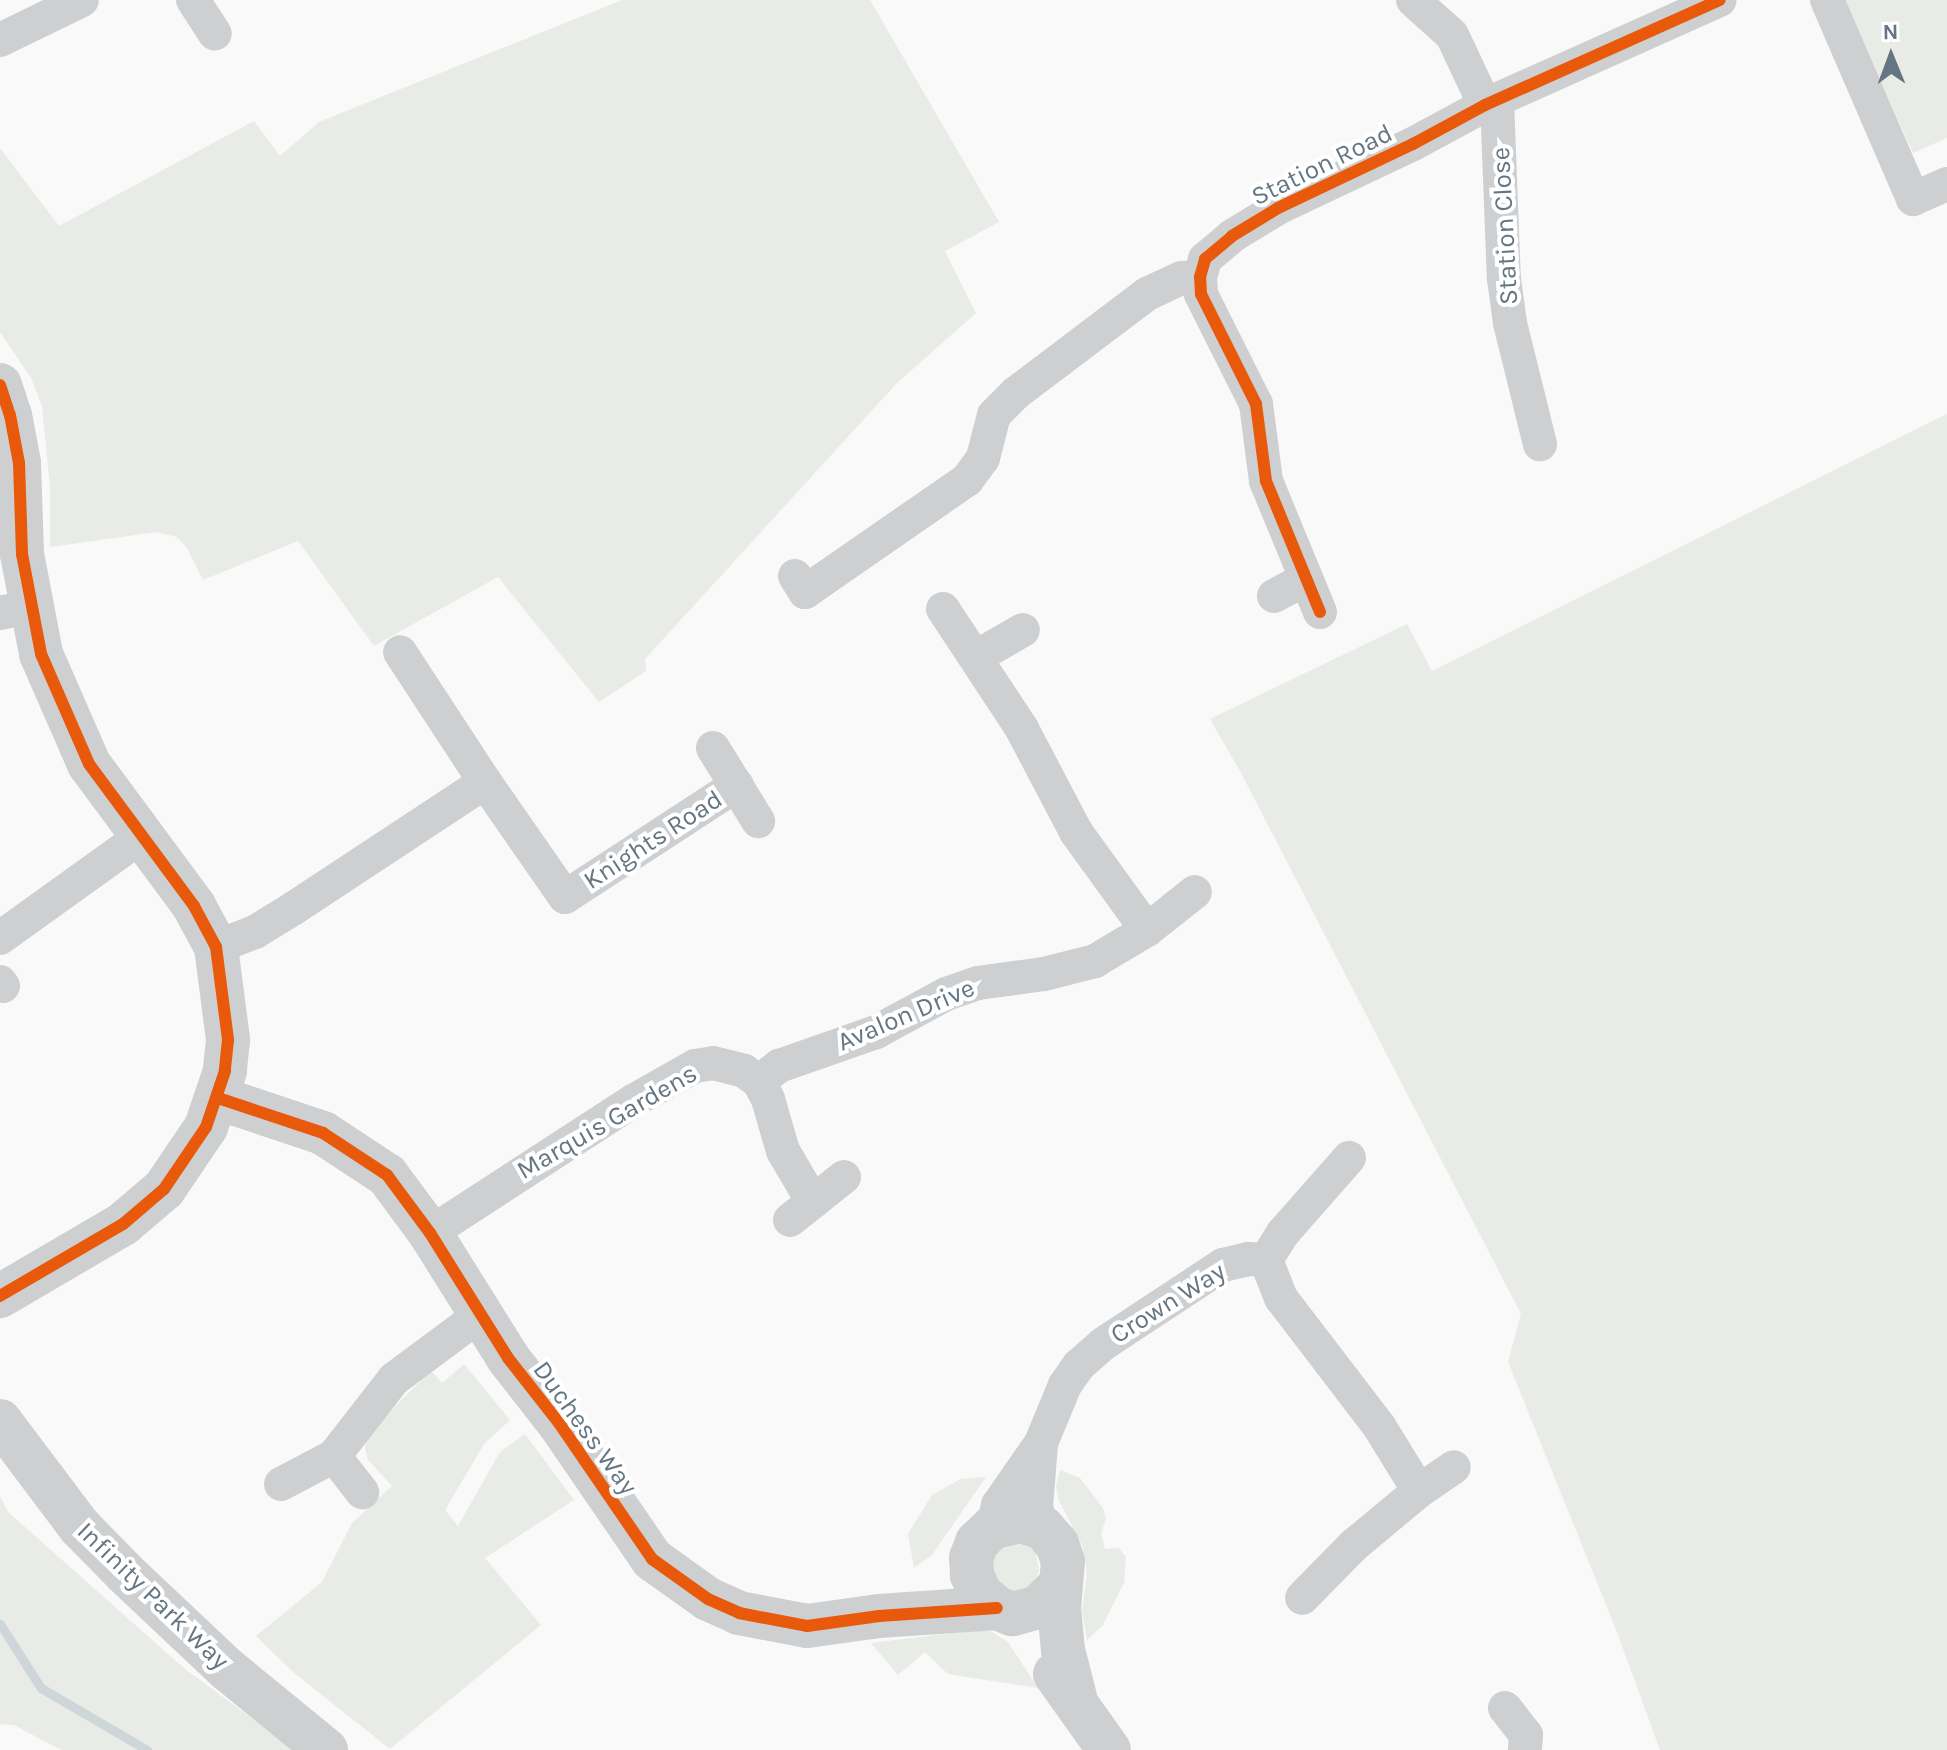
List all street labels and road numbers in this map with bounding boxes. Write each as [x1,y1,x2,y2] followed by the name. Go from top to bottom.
[1246,117,1398,213] street label: Station Road
[1485,146,1525,306] street label: Station Close
[578,784,728,896] street label: Knights Road
[833,972,979,1058] street label: Avalon Drive
[511,1058,703,1186] street label: Marquis Gardens
[1105,1256,1231,1350] street label: Crown Way
[526,1355,644,1501] street label: Duchess Way
[71,1516,235,1676] street label: Infinity Park Way

